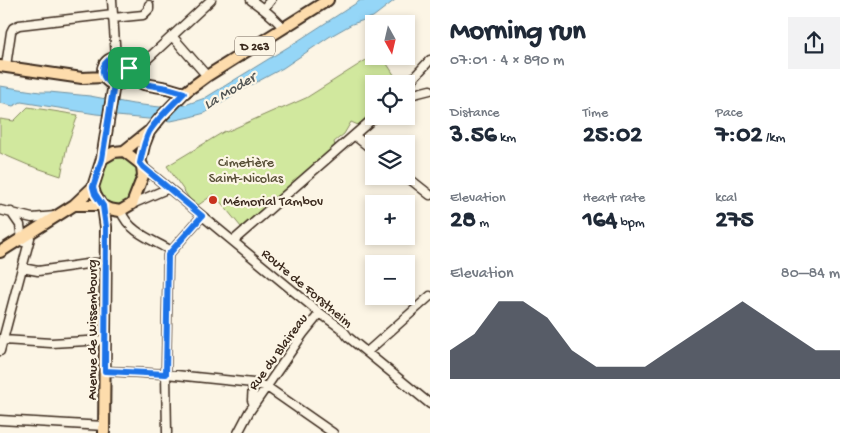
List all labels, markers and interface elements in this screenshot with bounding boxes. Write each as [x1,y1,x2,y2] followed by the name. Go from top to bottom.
[365,15,415,65] north arrow
[365,15,415,305] map controls
[450,16,585,49] text: Morning run
[788,17,840,69] button: share
[235,36,275,56] road number: D 263
[108,47,150,89] pin
[450,52,564,71] text: 07:01 · 4 × 890 m
[115,54,143,82] icon: arrive
[201,68,262,114] water label: La Moder
[365,75,415,125] button: locate
[450,105,499,122] text: Distance
[583,105,608,122] text: Time
[715,105,743,122] text: Pace
[450,122,497,151] text: 3.56
[583,122,642,151] text: 25:02
[715,122,763,151] text: 7:02
[497,130,516,147] text: km
[763,130,786,147] text: /km
[365,135,415,185] button: layers
[209,155,284,188] park label: Cimetière Saint-Nicolas
[450,190,506,207] text: Elevation
[583,190,645,207] text: Heart rate
[715,190,737,207] text: kcal
[207,194,219,206] marker: Mémorial Tambov
[223,194,323,211] place label: Mémorial Tambov
[365,195,415,245] button: +
[450,207,476,236] text: 28
[583,207,617,236] text: 164
[715,207,754,236] text: 275
[476,215,489,232] text: m
[617,215,645,232] text: bpm
[257,246,356,332] street label: Route de Forstheim
[365,255,415,305] button: −
[85,260,102,400] street label: Avenue de Wissembourg
[450,265,514,284] text: Elevation
[781,265,840,284] text: 80–84 m
[246,311,313,394] street label: Rue du Blaireau

